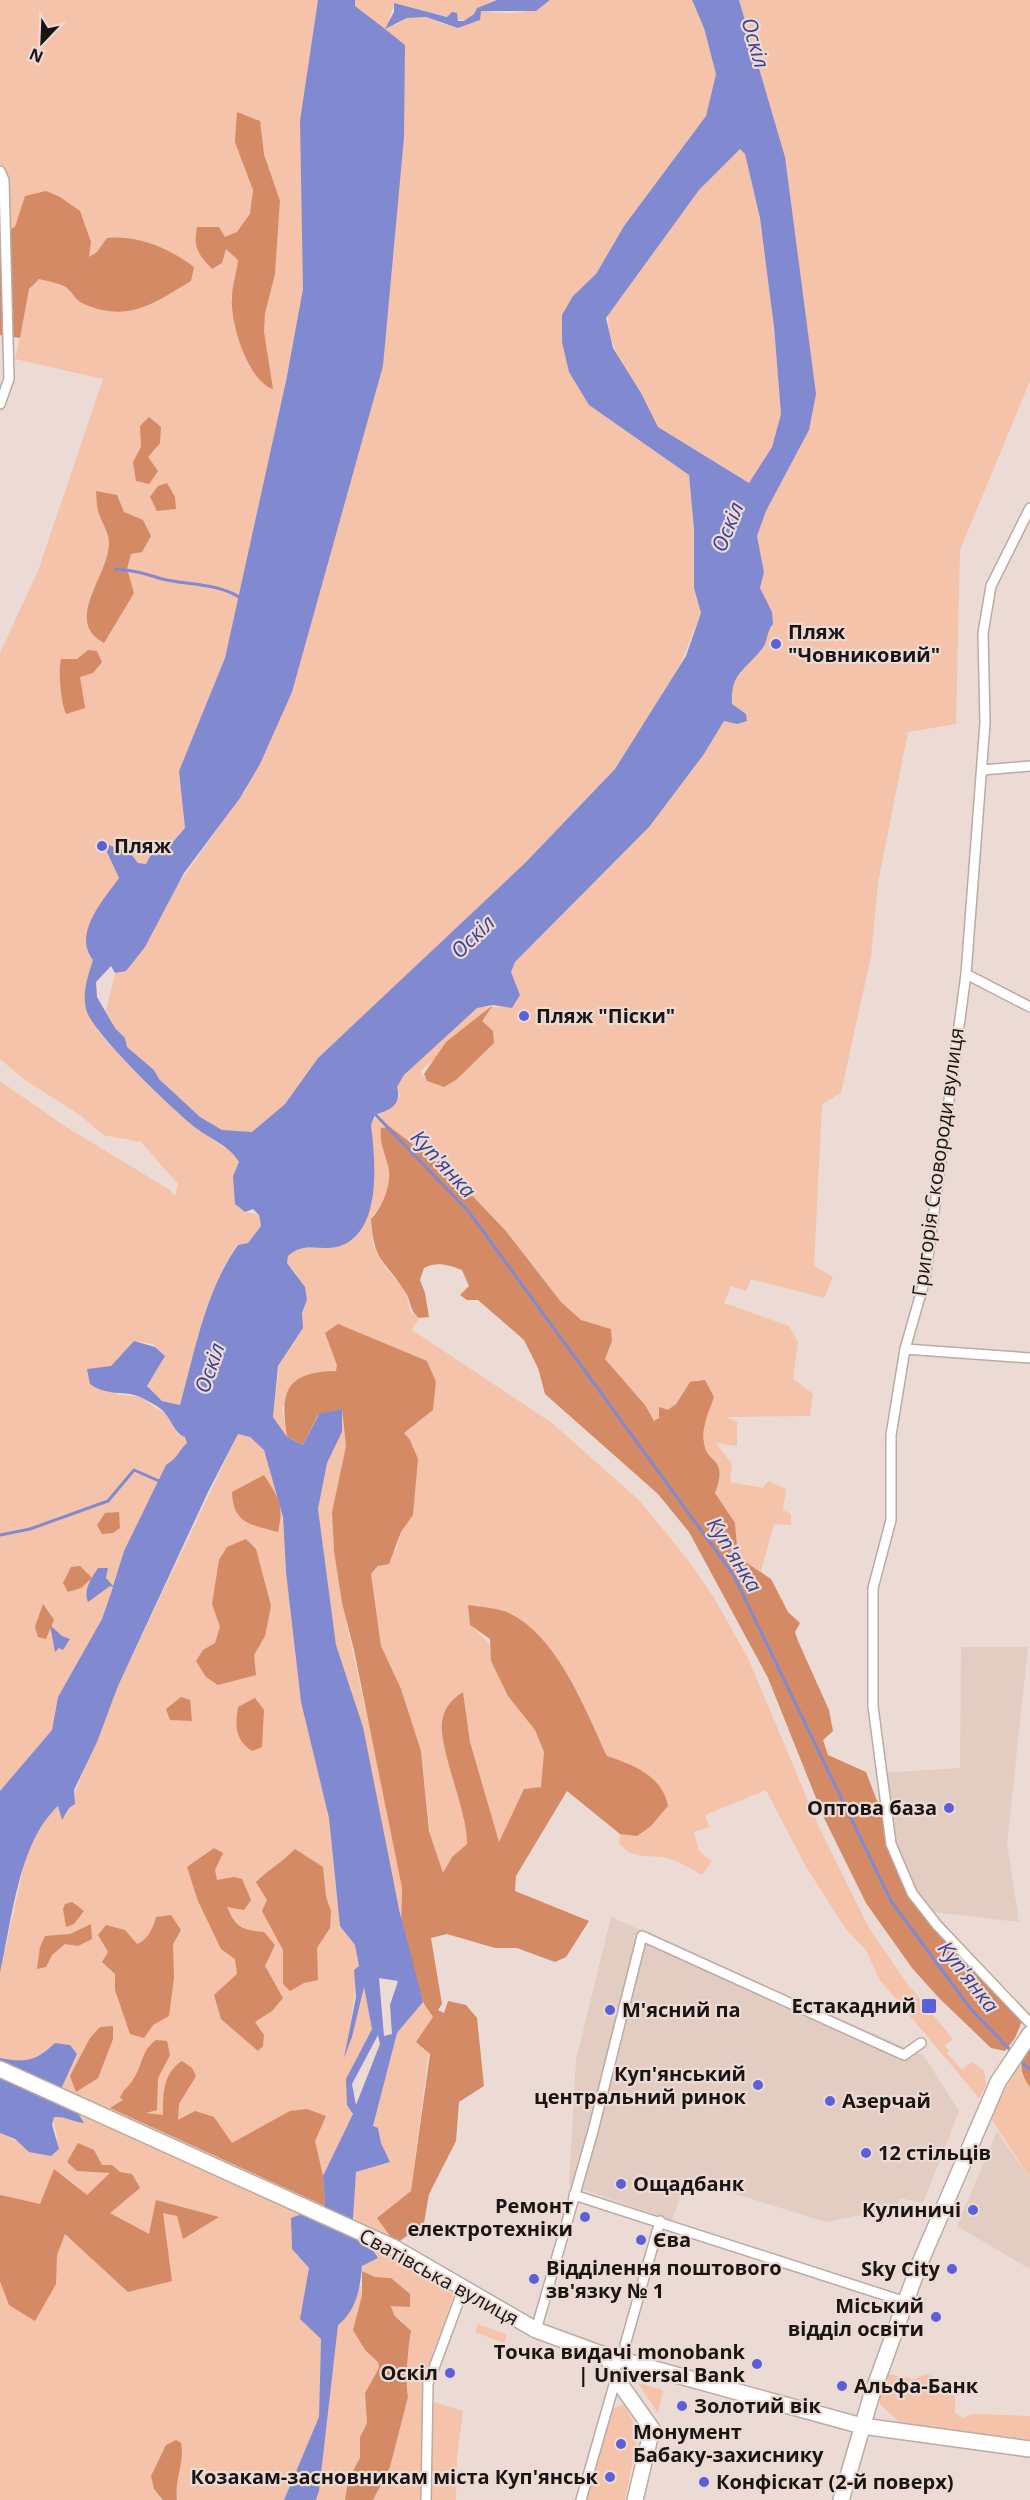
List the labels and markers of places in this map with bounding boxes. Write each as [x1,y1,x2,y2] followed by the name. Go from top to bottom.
[788,618,940,668] place label: Пляж "Човниковий"
[769,637,783,651] marker: Пляж "Човниковий"
[114,832,172,859] place label: Пляж
[95,839,109,853] marker: Пляж
[536,1002,675,1029] place label: Пляж "Піски"
[517,1009,531,1023] marker: Пляж "Піски"
[807,1794,937,1821] place label: Оптова база
[942,1801,956,1815] marker: Оптова база
[792,1992,916,2019] place label: Естакадний
[622,1996,741,2023] place label: М'ясний па
[920,1997,938,2015] marker: Естакадний
[603,2003,617,2017] marker: М'ясний па
[534,2060,747,2110] place label: Куп'янський центральний ринок
[751,2078,765,2092] marker: Куп'янський центральний ринок
[842,2087,931,2114] place label: Азерчай
[823,2094,837,2108] marker: Азерчай
[878,2139,991,2166] place label: 12 стільців
[859,2146,873,2160] marker: 12 стільців
[633,2170,745,2197] place label: Ощадбанк
[614,2177,628,2191] marker: Ощадбанк
[407,2192,573,2242] place label: Ремонт електротехніки
[862,2196,961,2223] place label: Кулиничі
[966,2203,980,2217] marker: Кулиничі
[578,2210,592,2224] marker: Ремонт електротехніки
[653,2226,691,2253] place label: Єва
[634,2233,648,2247] marker: Єва
[546,2254,782,2304] place label: Відділення поштового зв'язку № 1
[861,2255,941,2282] place label: Sky City
[945,2262,959,2276] marker: Sky City
[527,2272,541,2286] marker: Відділення поштового зв'язку № 1
[788,2292,924,2342] place label: Міський відділ освіти
[929,2310,943,2324] marker: Міський відділ освіти
[494,2338,746,2388] place label: Точка видачі monobank | Universal Bank
[750,2357,764,2371] marker: Точка видачі monobank | Universal Bank
[380,2359,438,2386] place label: Оскіл
[443,2366,457,2380] marker: Оскіл
[854,2372,979,2399] place label: Альфа-Банк
[835,2379,849,2393] marker: Альфа-Банк
[694,2392,821,2419] place label: Золотий вік
[675,2399,689,2413] marker: Золотий вік
[633,2418,824,2468] place label: Монумент Бабаку-захиснику
[614,2437,628,2451] marker: Монумент Бабаку-захиснику
[191,2463,599,2490] place label: Козакам-засновникам міста Куп'янськ
[716,2468,954,2495] place label: Конфіскат (2-й поверх)
[603,2470,617,2484] marker: Козакам-засновникам міста Куп'янськ
[697,2475,711,2489] marker: Конфіскат (2-й поверх)

